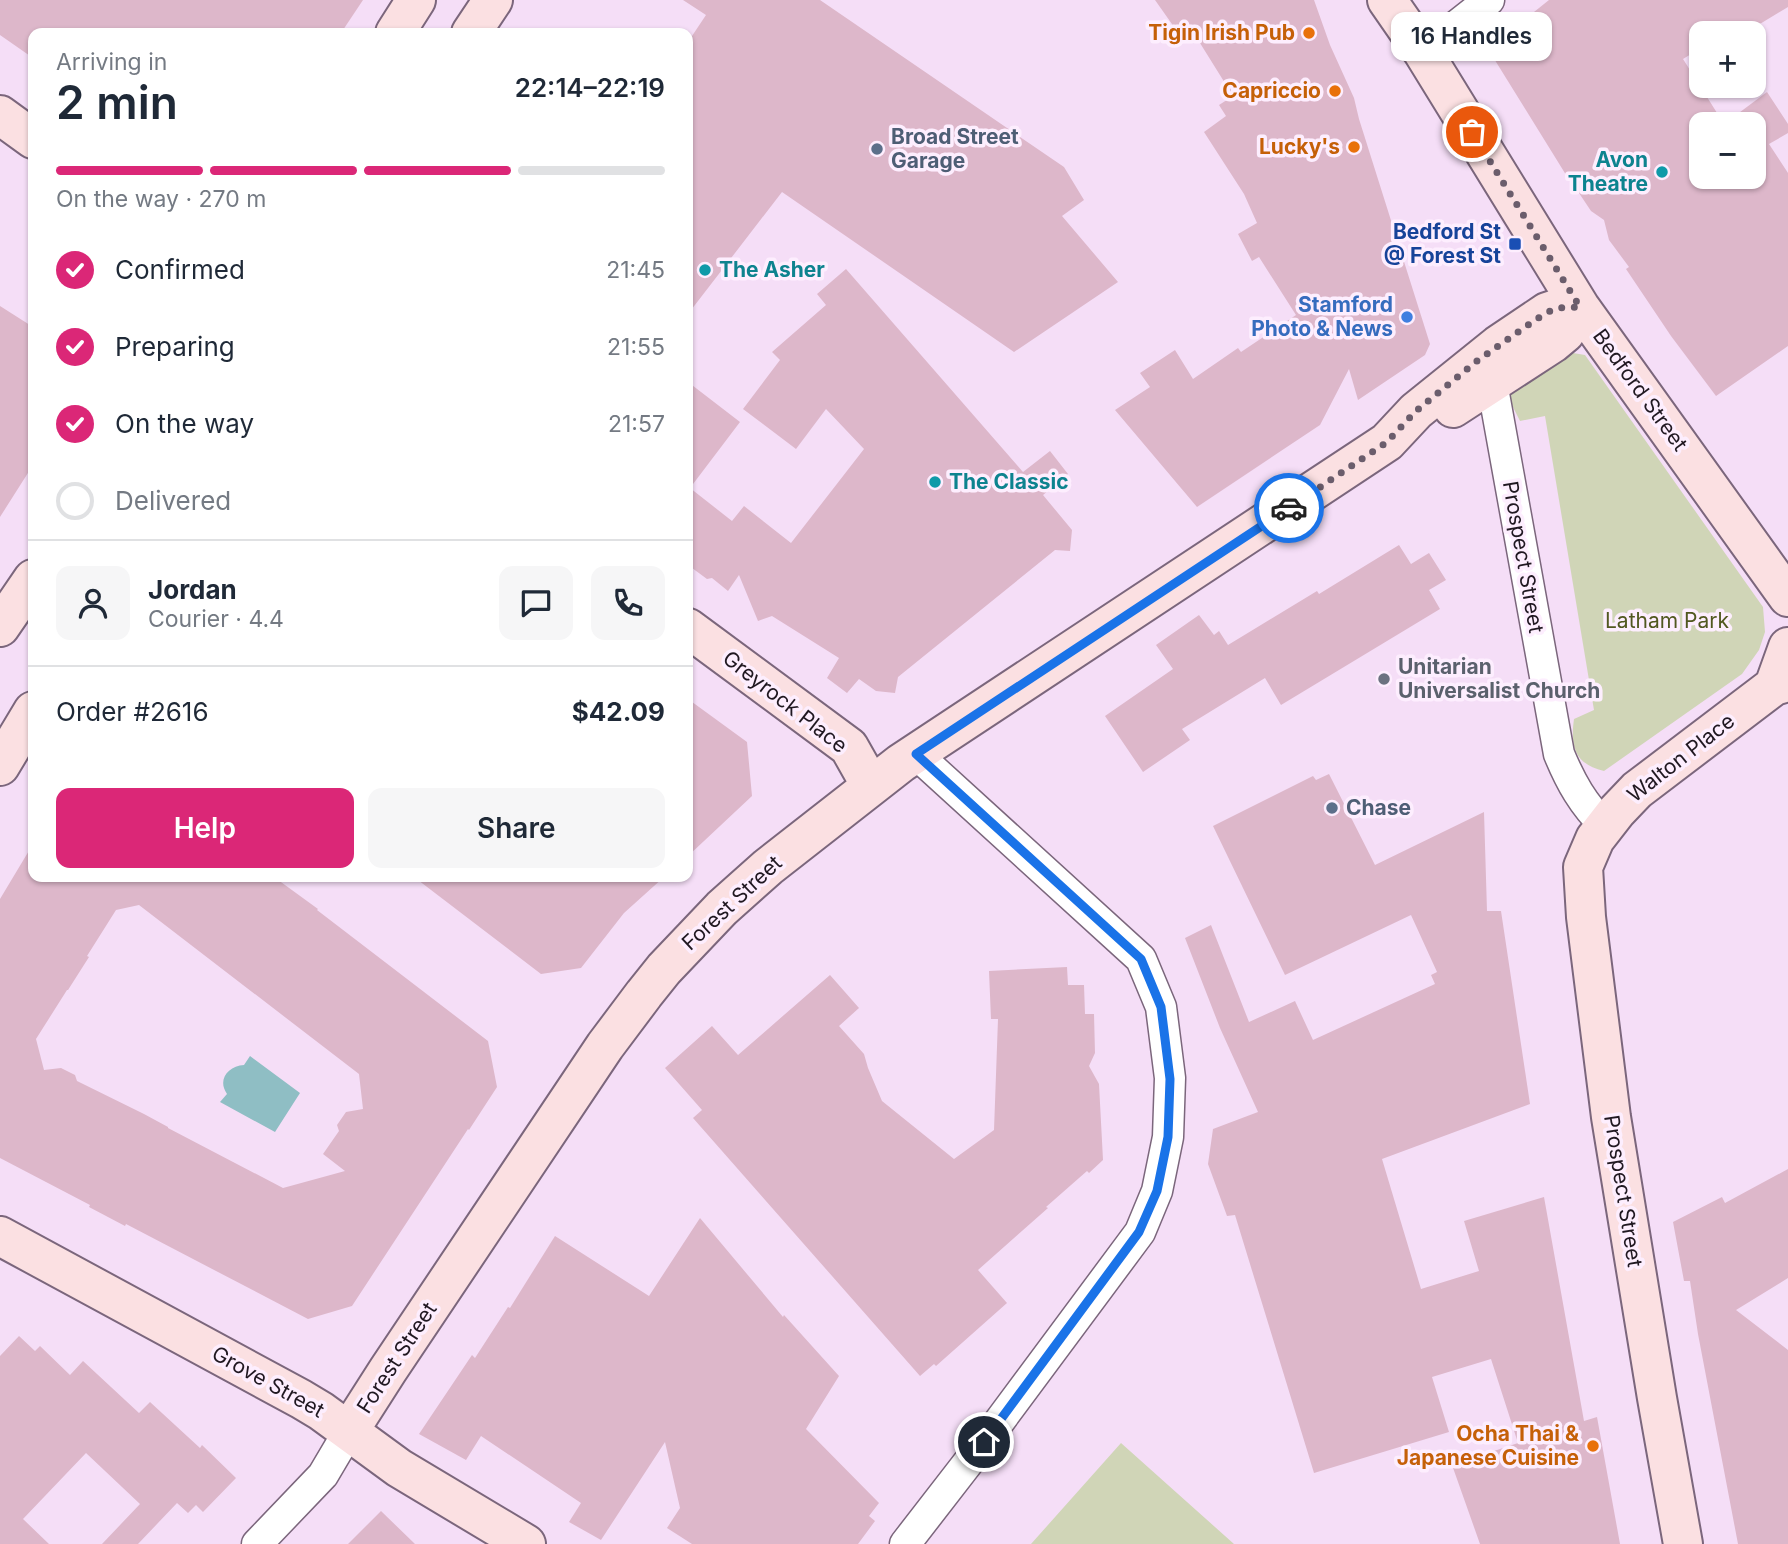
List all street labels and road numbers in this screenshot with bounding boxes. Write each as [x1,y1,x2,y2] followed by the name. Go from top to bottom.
[1588,324,1693,455] street label: Bedford Street
[1498,479,1549,635] street label: Prospect Street
[718,645,852,758] street label: Greyrock Place
[1622,708,1739,807] street label: Walton Place
[677,850,787,955] street label: Forest Street
[1599,1113,1648,1269] street label: Prospect Street
[351,1298,442,1418] street label: Forest Street
[208,1341,329,1423] street label: Grove Street

